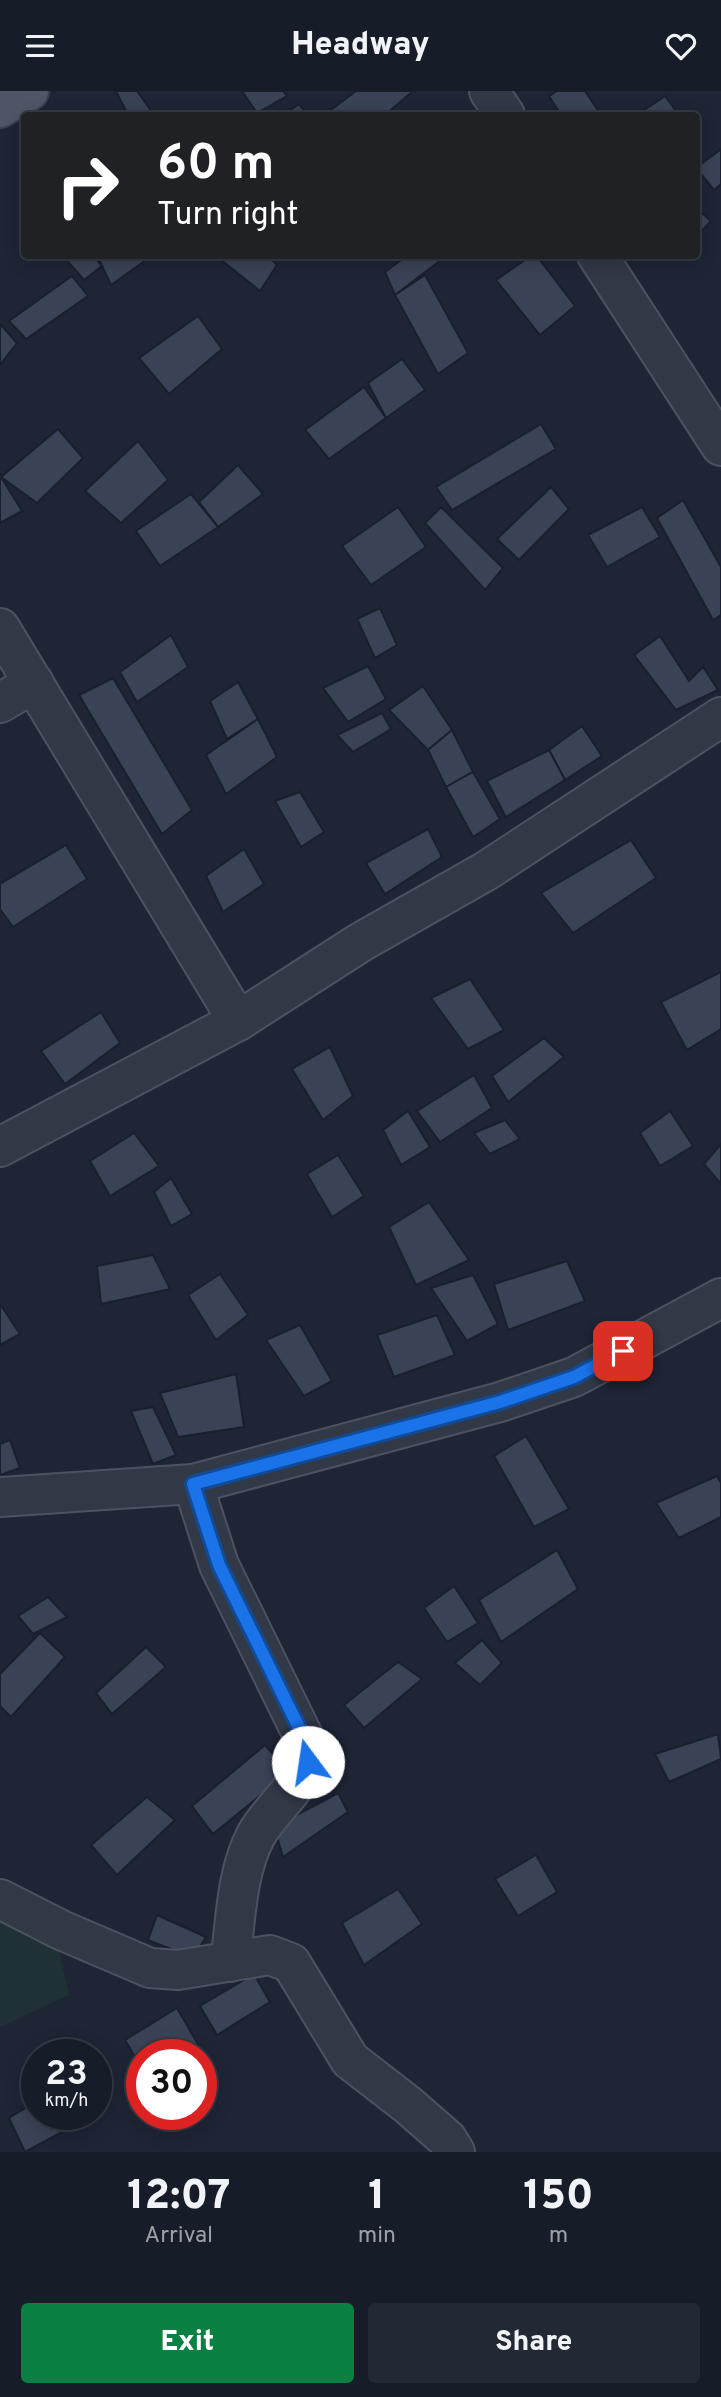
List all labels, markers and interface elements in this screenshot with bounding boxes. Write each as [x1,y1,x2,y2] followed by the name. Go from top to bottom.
[291,26,430,66] text: Headway
[21,27,59,65] icon: menu
[662,27,700,65] icon: heart
[157,135,275,197] text: 60 m
[42,140,133,231] icon: right
[157,196,299,236] text: Turn right
[593,1321,653,1381] pin
[604,1332,642,1370] icon: arrive
[271,1725,345,1799] position arrow
[126,2039,217,2130] speed limit sign: 30
[45,2053,88,2097] text: 23
[45,2090,88,2113] text: km/h
[127,2171,230,2224] text: 12:07
[368,2171,385,2224] text: 1
[523,2171,594,2224] text: 150
[145,2222,213,2251] text: Arrival
[358,2222,396,2251] text: min
[549,2222,568,2251] text: m
[21,2303,354,2383] button: Exit
[368,2303,700,2383] button: Share

